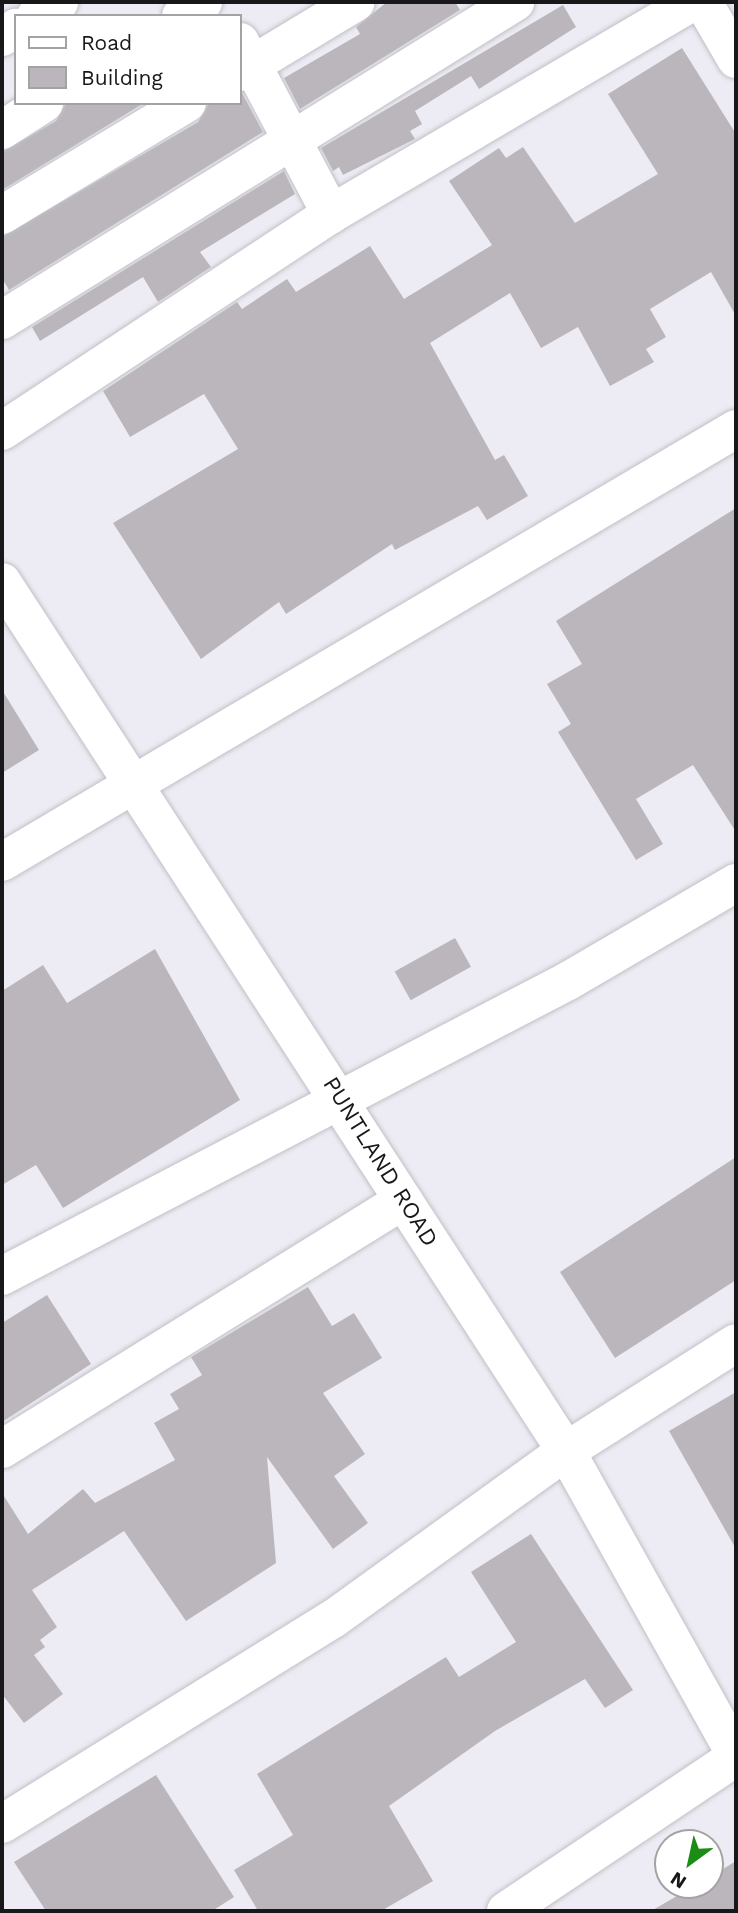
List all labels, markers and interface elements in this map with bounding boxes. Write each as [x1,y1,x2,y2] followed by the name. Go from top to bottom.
[14,14,242,105] legend
[81,30,132,55] text: Road
[81,65,163,90] text: Building
[317,1072,443,1252] street label: PUNTLAND ROAD
[654,1829,724,1899] north arrow
[666,1867,691,1894] text: N

